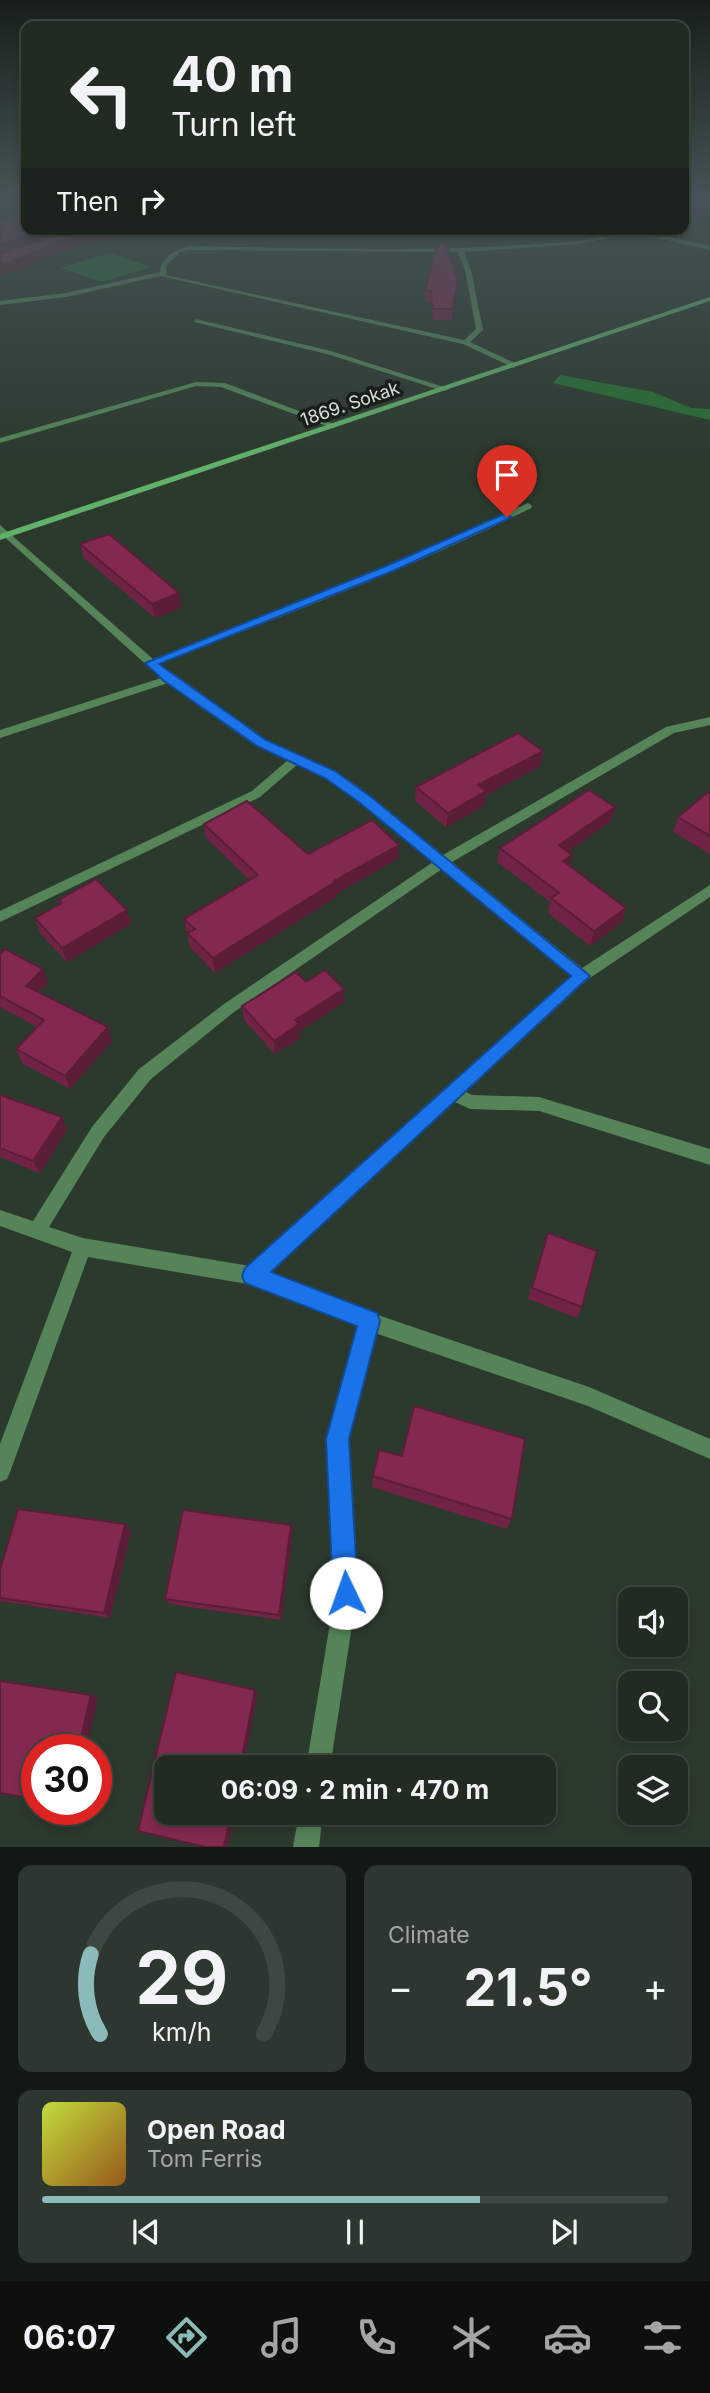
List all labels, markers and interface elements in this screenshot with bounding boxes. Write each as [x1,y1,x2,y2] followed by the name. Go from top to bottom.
[171,45,294,104] text: 40 m
[56,49,147,140] icon: left
[171,105,296,144] text: Turn left
[133,182,171,220] icon: right
[56,186,119,217] text: Then
[298,377,402,430] street label: 1869. Sokak
[477,445,537,517] pin
[488,456,526,494] icon: arrive
[309,1556,383,1630] position arrow
[618,1587,688,1825] map controls
[618,1587,688,1657] button: sound
[618,1671,688,1741] button: search
[21,1734,112,1825] speed limit sign: 30
[618,1755,688,1825] button: layers
[221,1774,489,1805] text: 06:09 · 2 min · 470 m
[388,1921,470,1949] text: Climate
[135,1934,229,2023] text: 29
[463,1956,593,2019] text: 21.5°
[388,1964,413,2010] text: −
[643,1964,668,2010] text: +
[152,2017,212,2047] text: km/h
[147,2114,286,2145] text: Open Road
[147,2145,262,2173] text: Tom Ferris
[127,2213,165,2251] icon: previous
[336,2213,374,2251] icon: pause
[545,2213,583,2251] icon: next
[162,2313,211,2362] icon: directions
[257,2313,306,2362] icon: music
[352,2313,401,2362] icon: phone
[447,2313,496,2362] icon: climate
[543,2313,592,2362] icon: car
[638,2313,687,2362] icon: filters
[23,2318,116,2357] text: 06:07

